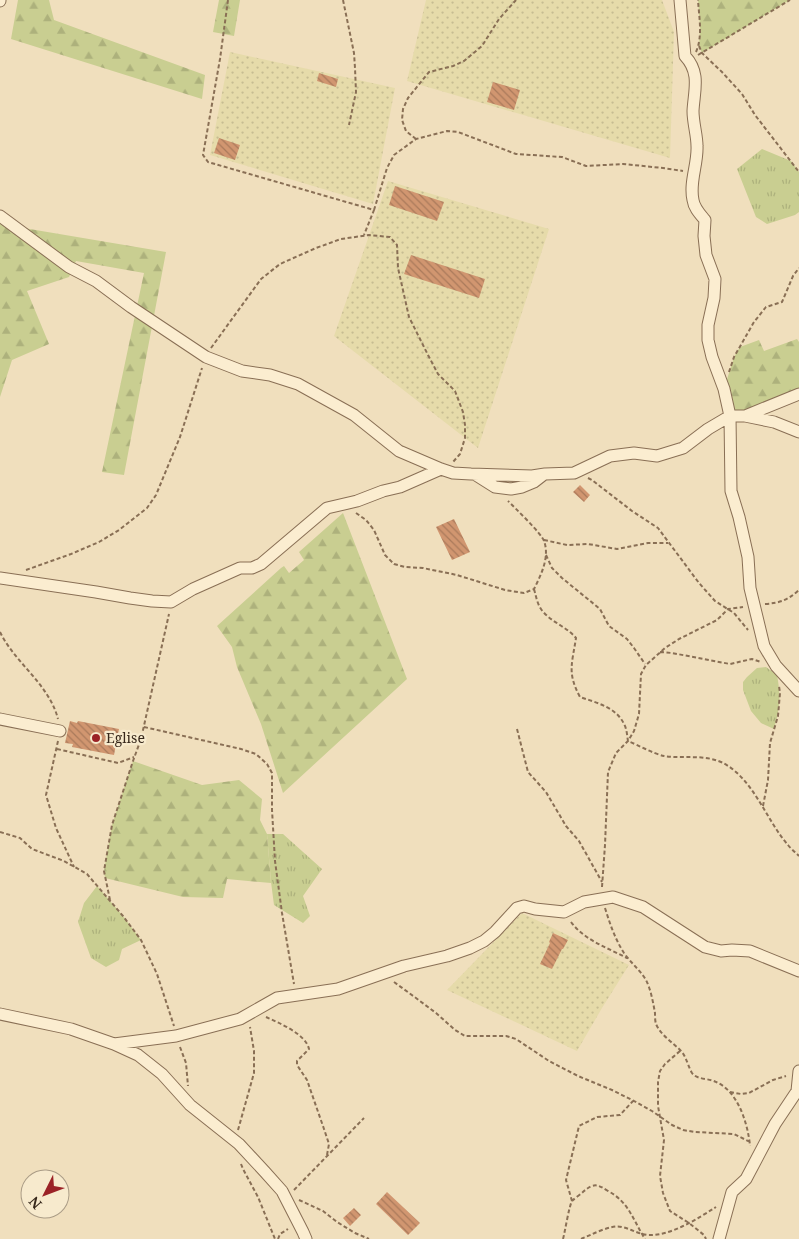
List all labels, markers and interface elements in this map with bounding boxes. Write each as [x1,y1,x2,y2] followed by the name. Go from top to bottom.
[106,728,145,747] place label: Eglise
[90,732,102,744] marker: Eglise
[20,1169,70,1219] north arrow
[24,1193,46,1213] text: N

